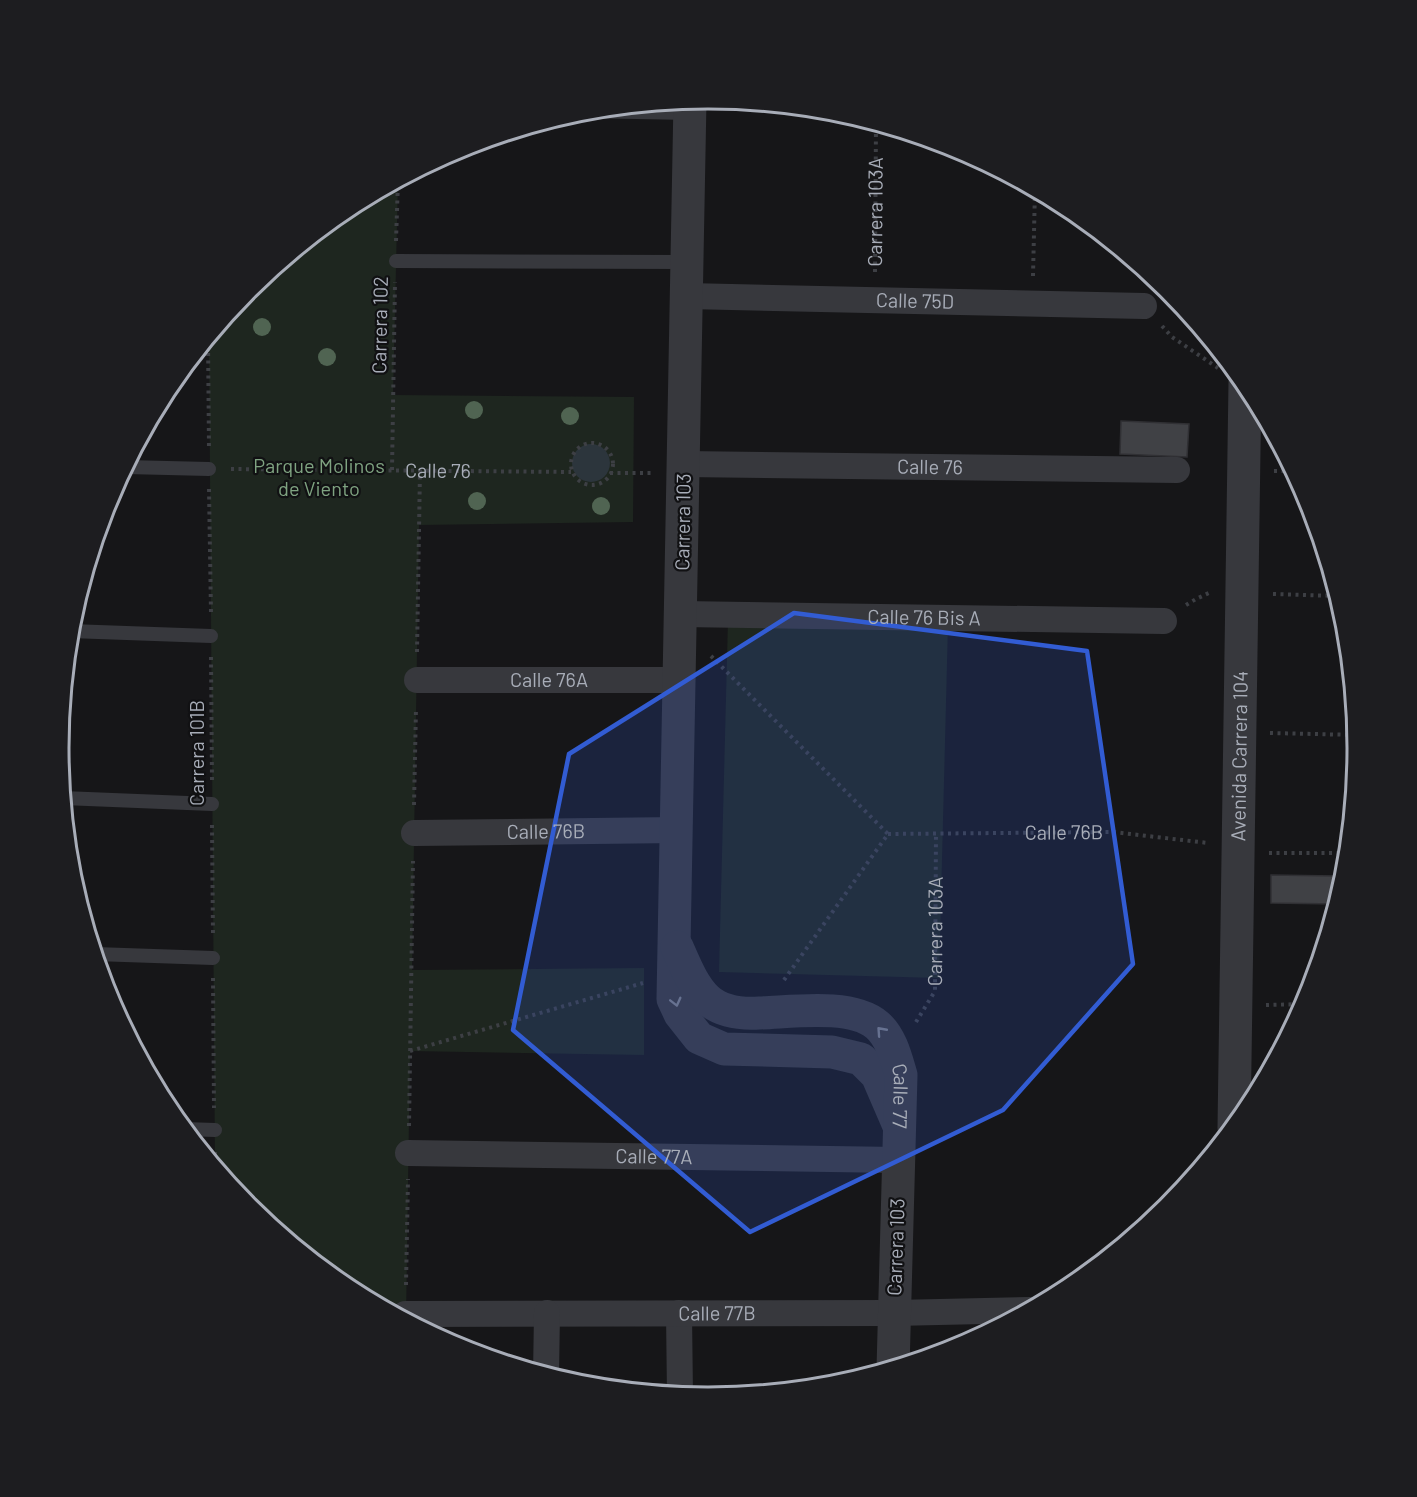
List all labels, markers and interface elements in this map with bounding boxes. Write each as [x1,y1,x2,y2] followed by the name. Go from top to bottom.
[862,157,887,267] street label: Carrera 103A
[366,276,392,374] street label: Carrera 102
[876,287,954,313] street label: Calle 75D
[253,453,385,500] park label: Parque Molinos de Viento
[897,454,963,478] street label: Calle 76
[405,458,471,482] street label: Calle 76
[669,473,695,571] street label: Carrera 103
[867,604,981,629] street label: Calle 76 Bis A
[510,667,588,691] street label: Calle 76A
[1225,671,1252,842] street label: Avenida Carrera 104
[184,700,208,806] street label: Carrera 101B
[507,818,585,843] street label: Calle 76B
[1025,819,1103,844] street label: Calle 76B
[922,876,947,986] street label: Carrera 103A
[669,997,682,1007] one-way arrow
[877,1027,888,1038] one-way arrow
[887,1061,914,1129] street label: Calle 77
[615,1143,693,1168] street label: Calle 77A
[881,1198,909,1296] street label: Carrera 103
[678,1300,756,1324] street label: Calle 77B

